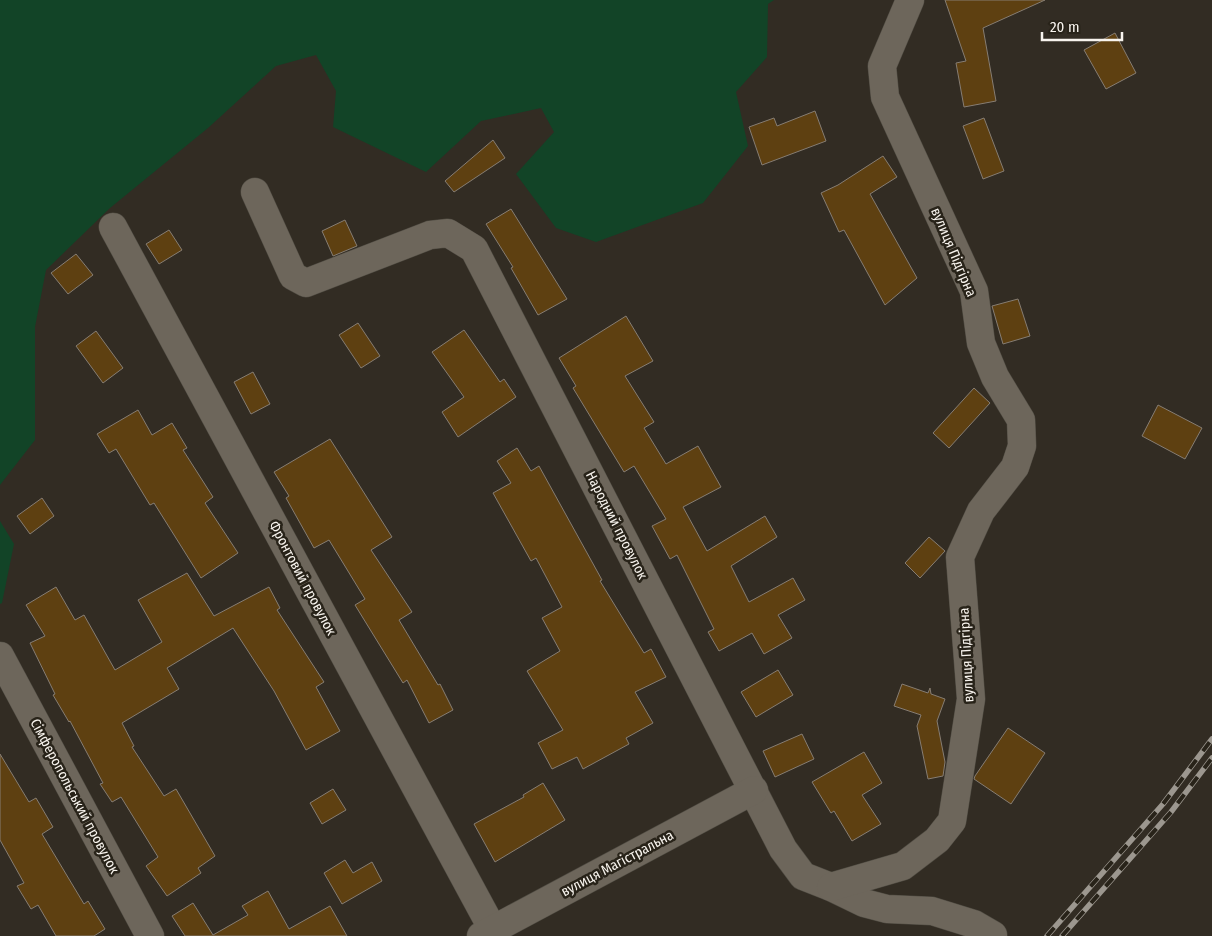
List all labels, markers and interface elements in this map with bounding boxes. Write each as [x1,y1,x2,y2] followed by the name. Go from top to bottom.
[1042,10,1122,42] scale bar
[1050,18,1080,36] text: 20 m
[927,205,980,299] street label: вулиця Підгірна
[582,468,651,583] street label: Народний провулок
[265,518,340,639] street label: Фронтовий провулок
[956,607,977,703] street label: вулиця Підгірна
[26,716,123,877] street label: Сімферопольський провулок
[558,827,676,900] street label: вулиця Магістральна

